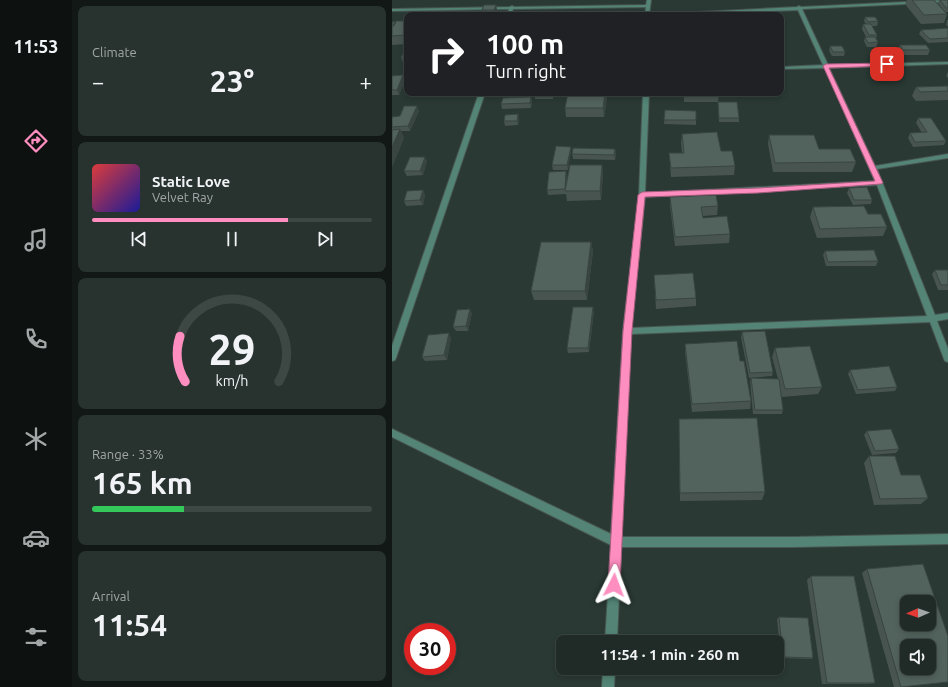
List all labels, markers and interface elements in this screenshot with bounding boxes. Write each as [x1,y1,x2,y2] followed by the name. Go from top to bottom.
[420,28,472,80] icon: right
[486,28,564,59] text: 100 m
[13,36,59,56] text: 11:53
[92,45,137,59] text: Climate
[870,47,904,81] pin
[876,53,898,75] icon: arrive
[486,61,566,81] text: Turn right
[210,64,254,98] text: 23°
[92,69,104,94] text: −
[360,69,372,94] text: +
[22,127,50,155] icon: directions
[152,173,230,190] text: Static Love
[152,190,213,204] text: Velvet Ray
[22,226,50,254] icon: music
[128,228,150,250] icon: previous
[221,228,243,250] icon: pause
[314,228,336,250] icon: next
[22,325,50,353] icon: phone
[209,325,255,372] text: 29
[216,372,248,388] text: km/h
[22,425,50,453] icon: climate
[92,447,164,461] text: Range · 33%
[92,466,193,500] text: 165 km
[22,524,50,552] icon: car
[593,564,635,606] position arrow
[92,589,130,603] text: Arrival
[900,595,936,631] north arrow
[900,595,936,675] map controls
[92,608,167,642] text: 11:54
[22,623,50,651] icon: filters
[404,623,456,675] speed limit sign: 30
[900,639,936,675] button: sound
[601,646,739,663] text: 11:54 · 1 min · 260 m

